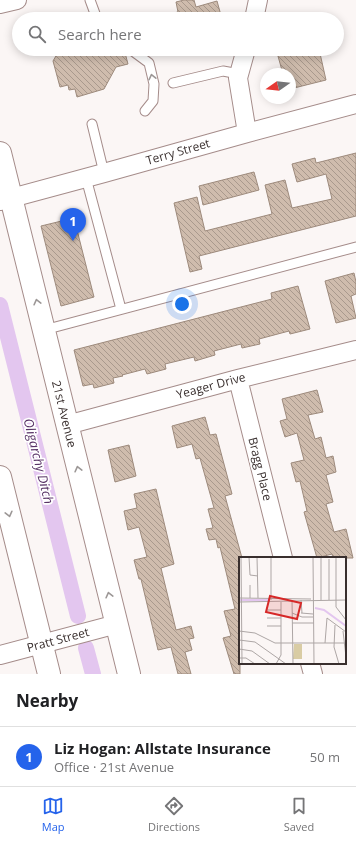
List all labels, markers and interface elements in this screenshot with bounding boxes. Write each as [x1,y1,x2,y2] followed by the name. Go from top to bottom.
[12,12,344,56] search box
[26,23,48,45] icon: search
[58,24,142,44] text: Search here
[260,68,296,104] north arrow
[149,74,157,80] one-way arrow
[144,134,212,169] street label: Terry Street
[60,208,86,241] pin: 1
[172,294,192,314] your location
[33,299,42,306] one-way arrow
[174,368,247,403] street label: Yeager Drive
[48,379,81,449] street label: 21st Avenue
[20,416,58,506] water label: Oligarchy Ditch
[244,435,277,503] street label: Bragg Place
[74,466,83,473] one-way arrow
[5,511,13,518] one-way arrow
[239,557,346,664] inset map
[106,592,114,599] one-way arrow
[25,623,91,656] street label: Pratt Street
[16,689,78,712] text: Nearby
[54,738,271,758] text: Liz Hogan: Allstate Insurance
[25,748,33,766] text: 1
[310,748,340,766] text: 50 m
[54,758,174,776] text: Office · 21st Avenue
[42,795,65,834] tab: Map
[148,795,200,834] tab: Directions
[284,795,314,834] tab: Saved

